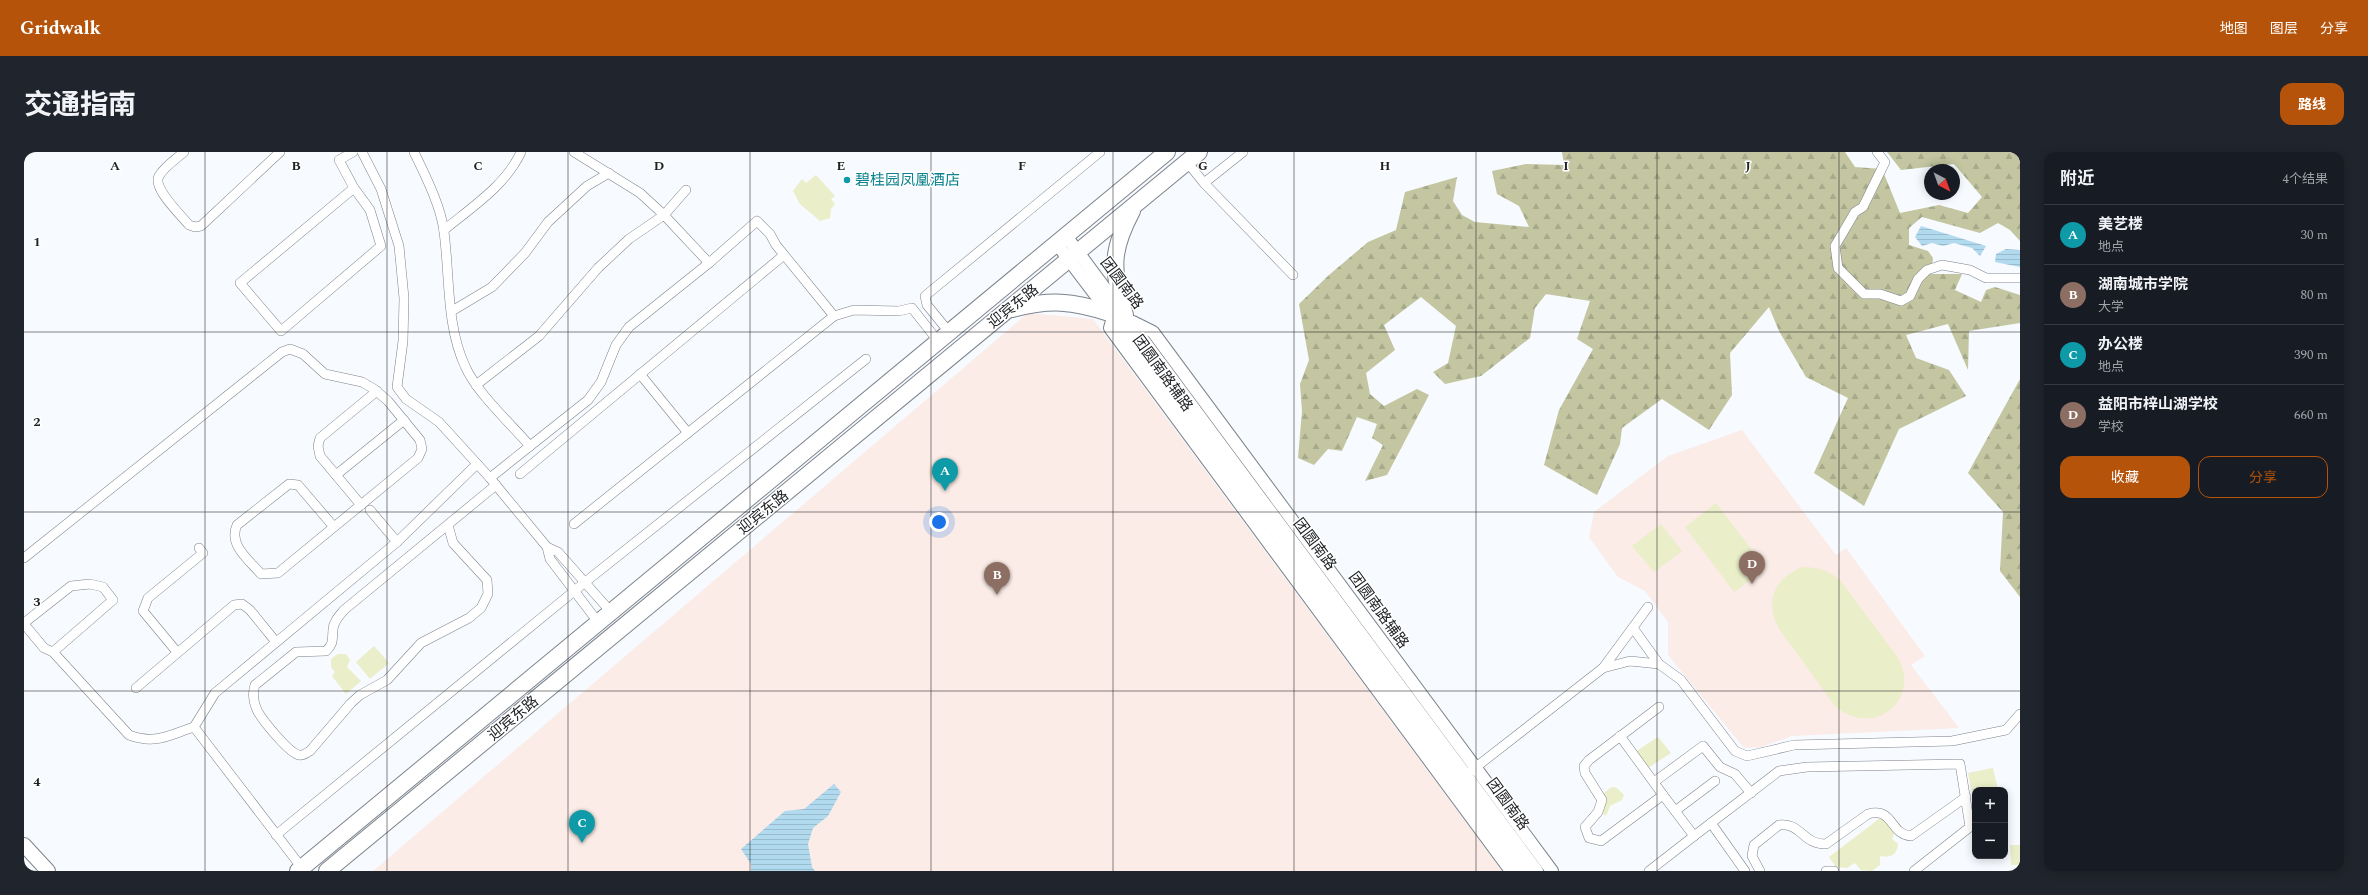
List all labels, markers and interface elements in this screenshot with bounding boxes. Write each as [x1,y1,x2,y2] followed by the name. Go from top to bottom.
[20,14,101,43] text: Gridwalk
[2220,18,2248,39] text: 地图
[2270,18,2298,39] text: 图层
[2320,18,2348,39] text: 分享
[2280,83,2344,125] button: 路线
[24,84,136,127] text: 交通指南
[110,156,120,176] text: A
[291,156,301,176] text: B
[473,156,483,176] text: C
[654,156,664,176] text: D
[837,156,846,176] text: E
[1018,156,1026,176] text: F
[1198,156,1208,176] text: G
[1380,156,1391,176] text: H
[1563,156,1569,176] text: I
[1745,156,1751,176] text: J
[1924,164,1960,200] north arrow
[2060,166,2094,192] text: 附近
[855,169,960,192] place label: 碧桂园凤凰酒店
[2282,169,2328,189] text: 4个结果
[842,175,852,185] marker: 碧桂园凤凰酒店
[2098,213,2143,236] text: 美艺楼
[2068,225,2078,245] text: A
[2301,225,2328,245] text: 30 m
[33,232,41,252] text: 1
[2098,237,2124,257] text: 地点
[1094,252,1149,314] street label: 团圆南路
[2098,273,2188,296] text: 湖南城市学院
[983,279,1044,334] street label: 迎宾东路
[2068,285,2078,305] text: B
[2301,285,2328,305] text: 80 m
[2098,297,2124,317] text: 大学
[1127,330,1198,416] street label: 团圆南路辅路
[2098,333,2143,356] text: 办公楼
[2068,345,2078,365] text: C
[2294,345,2328,365] text: 390 m
[2098,357,2124,377] text: 地点
[2098,393,2218,416] text: 益阳市梓山湖学校
[2068,405,2078,425] text: D
[2294,405,2328,425] text: 660 m
[33,412,41,432] text: 2
[2098,417,2124,437] text: 学校
[2060,456,2190,498] button: 收藏
[2198,456,2328,498] button: 分享
[932,458,958,491] pin: A
[733,485,794,540] street label: 迎宾东路
[929,512,949,532] your location
[1287,513,1342,575] street label: 团圆南路
[1739,551,1765,584] pin: D
[984,562,1010,595] pin: B
[1343,567,1414,653] street label: 团圆南路辅路
[33,592,41,612] text: 3
[483,690,544,746] street label: 迎宾东路
[33,772,41,792] text: 4
[1481,773,1535,835] street label: 团圆南路
[1972,787,2008,859] map controls
[1972,787,2008,823] button: +
[569,810,595,843] pin: C
[1972,823,2008,859] button: −

